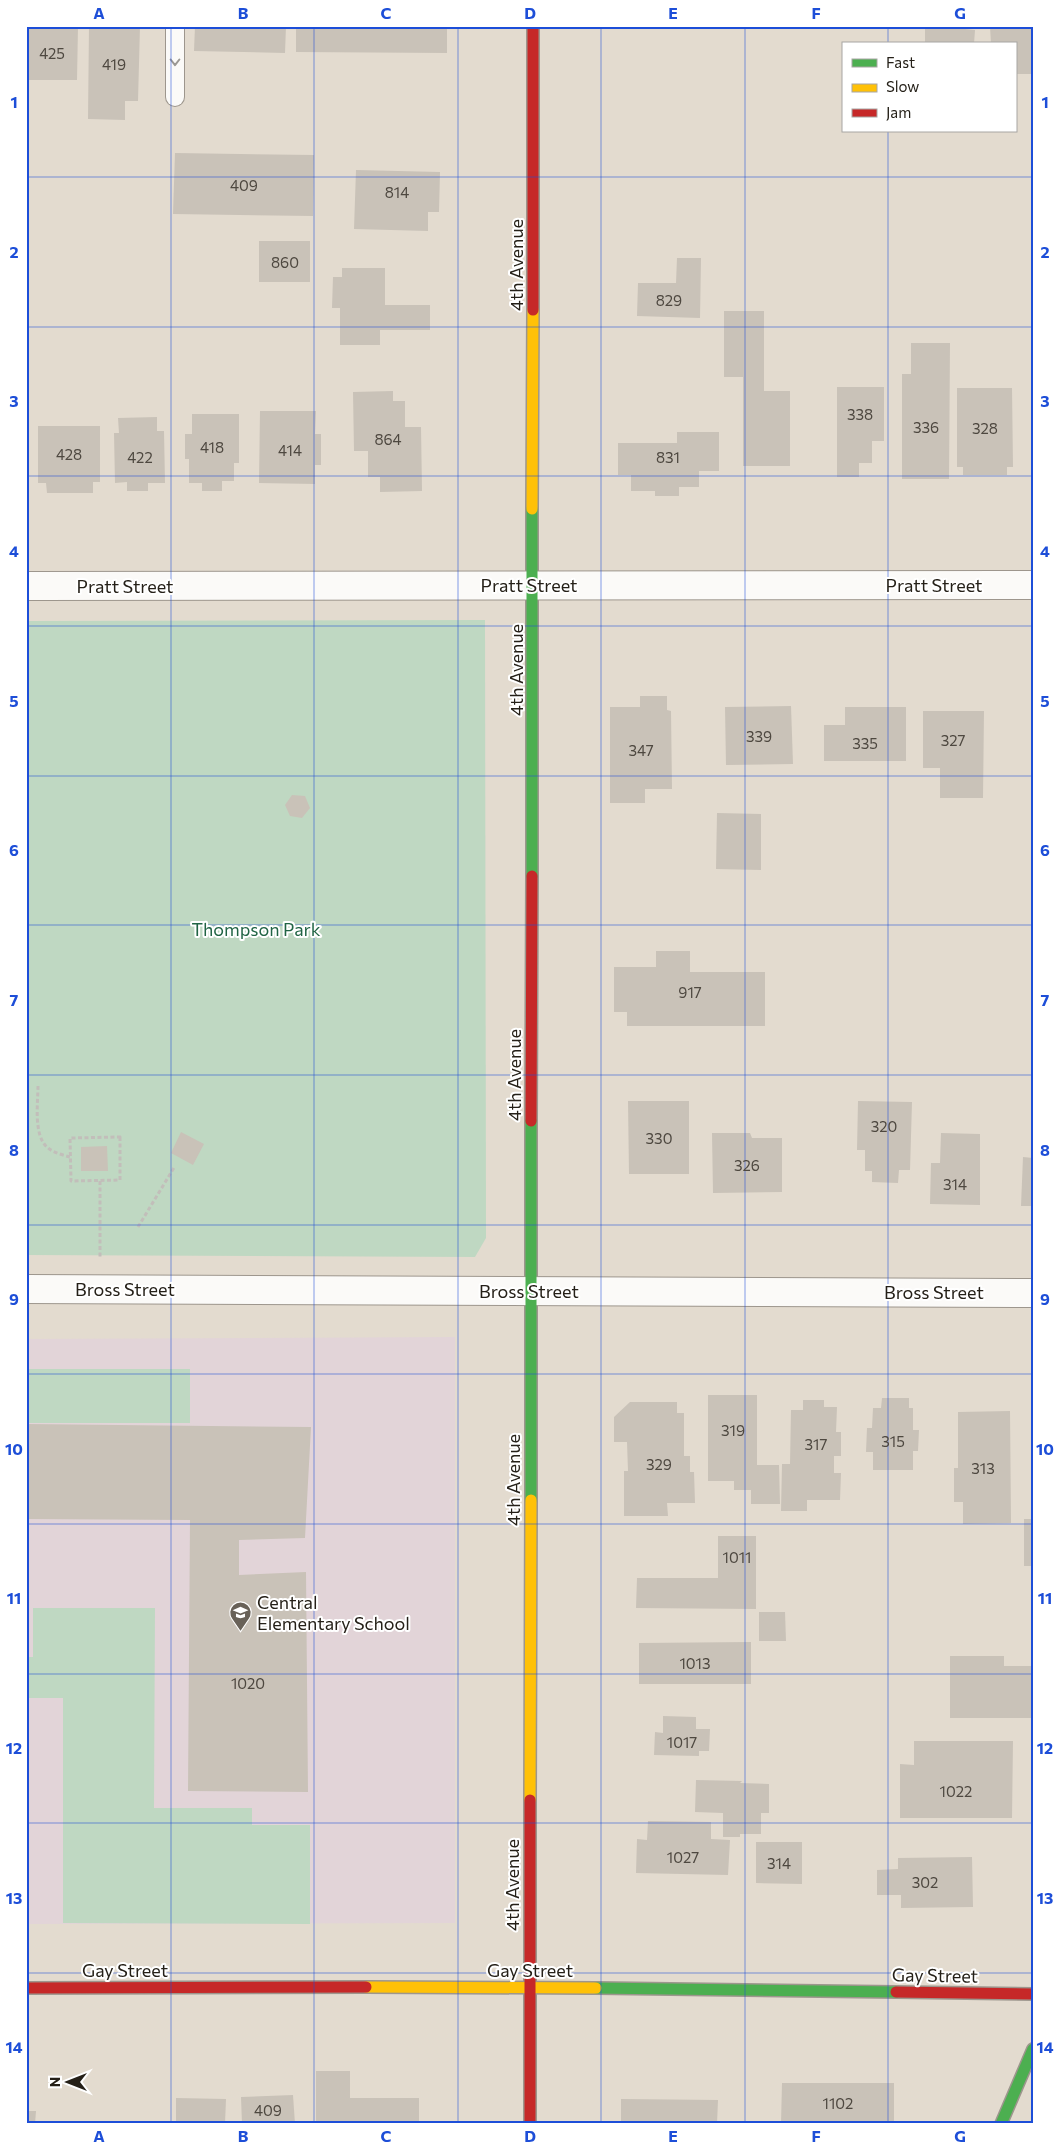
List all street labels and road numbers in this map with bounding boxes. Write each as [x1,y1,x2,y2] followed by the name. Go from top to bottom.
[505,219,527,311] street label: 4th Avenue
[481,574,577,596] street label: Pratt Street
[886,574,982,596] street label: Pratt Street
[77,575,173,597] street label: Pratt Street
[505,624,527,716] street label: 4th Avenue
[503,1029,525,1121] street label: 4th Avenue
[75,1278,175,1300] street label: Bross Street
[479,1280,579,1302] street label: Bross Street
[884,1281,984,1303] street label: Bross Street
[502,1434,524,1526] street label: 4th Avenue
[501,1839,523,1931] street label: 4th Avenue
[82,1959,168,1981] street label: Gay Street
[487,1959,573,1981] street label: Gay Street
[892,1963,978,1987] street label: Gay Street

